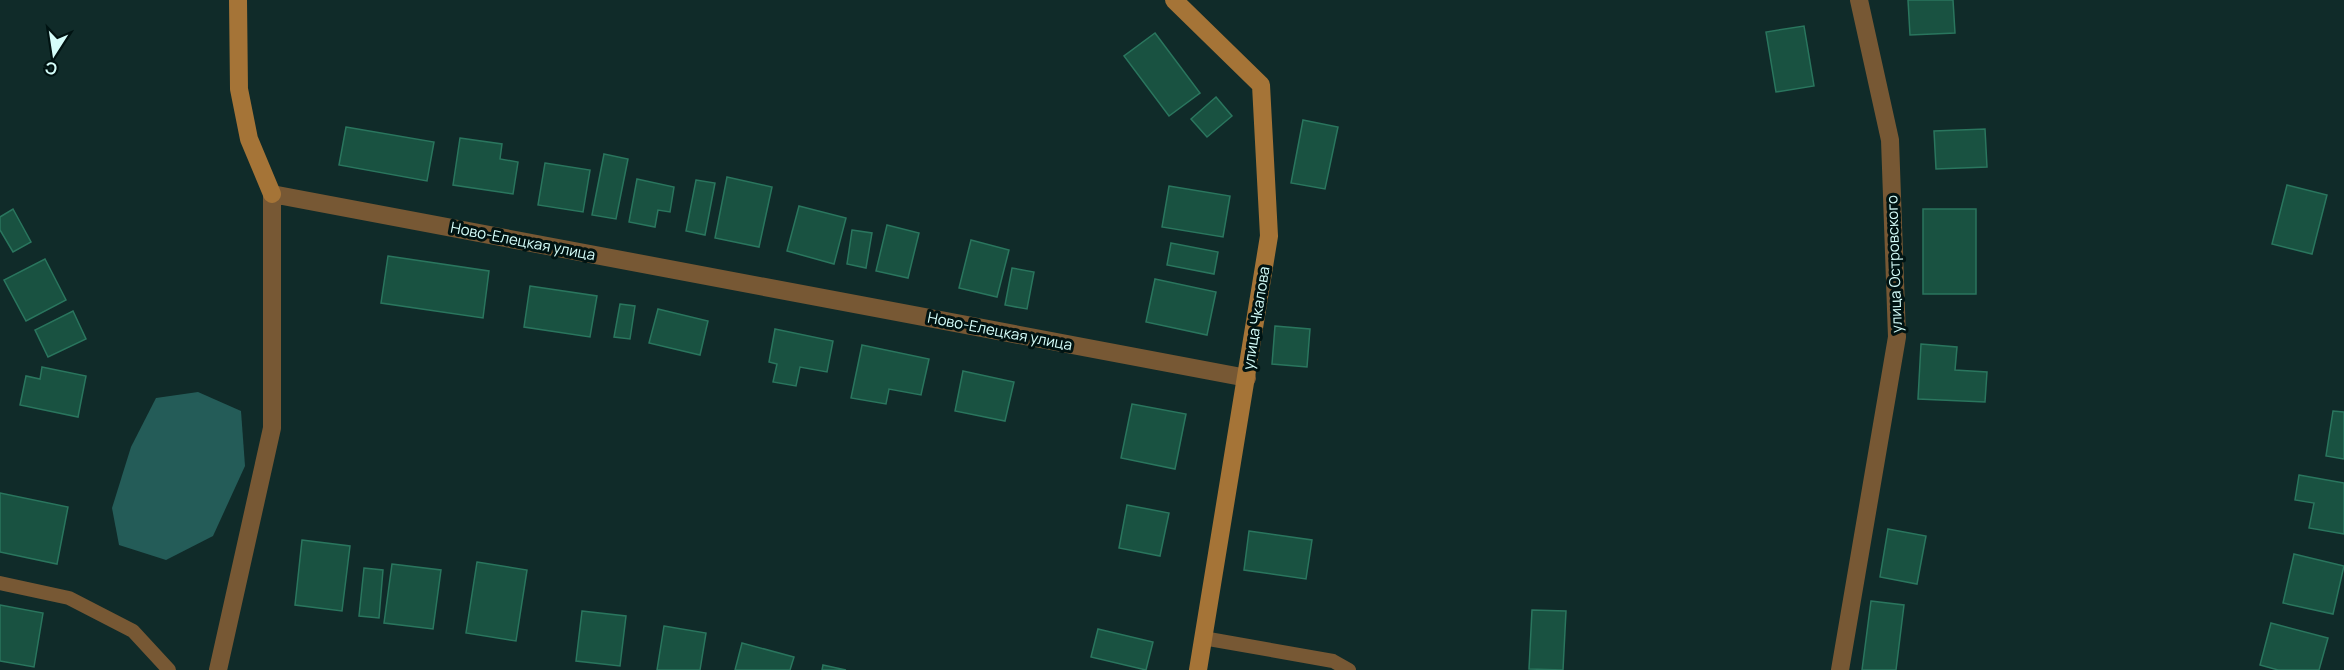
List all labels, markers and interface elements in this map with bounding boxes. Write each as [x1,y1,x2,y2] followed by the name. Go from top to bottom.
[24,24,84,84] north arrow
[43,57,59,81] text: С
[1881,195,1907,333] street label: улица Островского
[449,217,597,265] street label: Ново-Елецкая улица
[1237,265,1275,371] street label: улица Чкалова
[926,307,1074,355] street label: Ново-Елецкая улица

